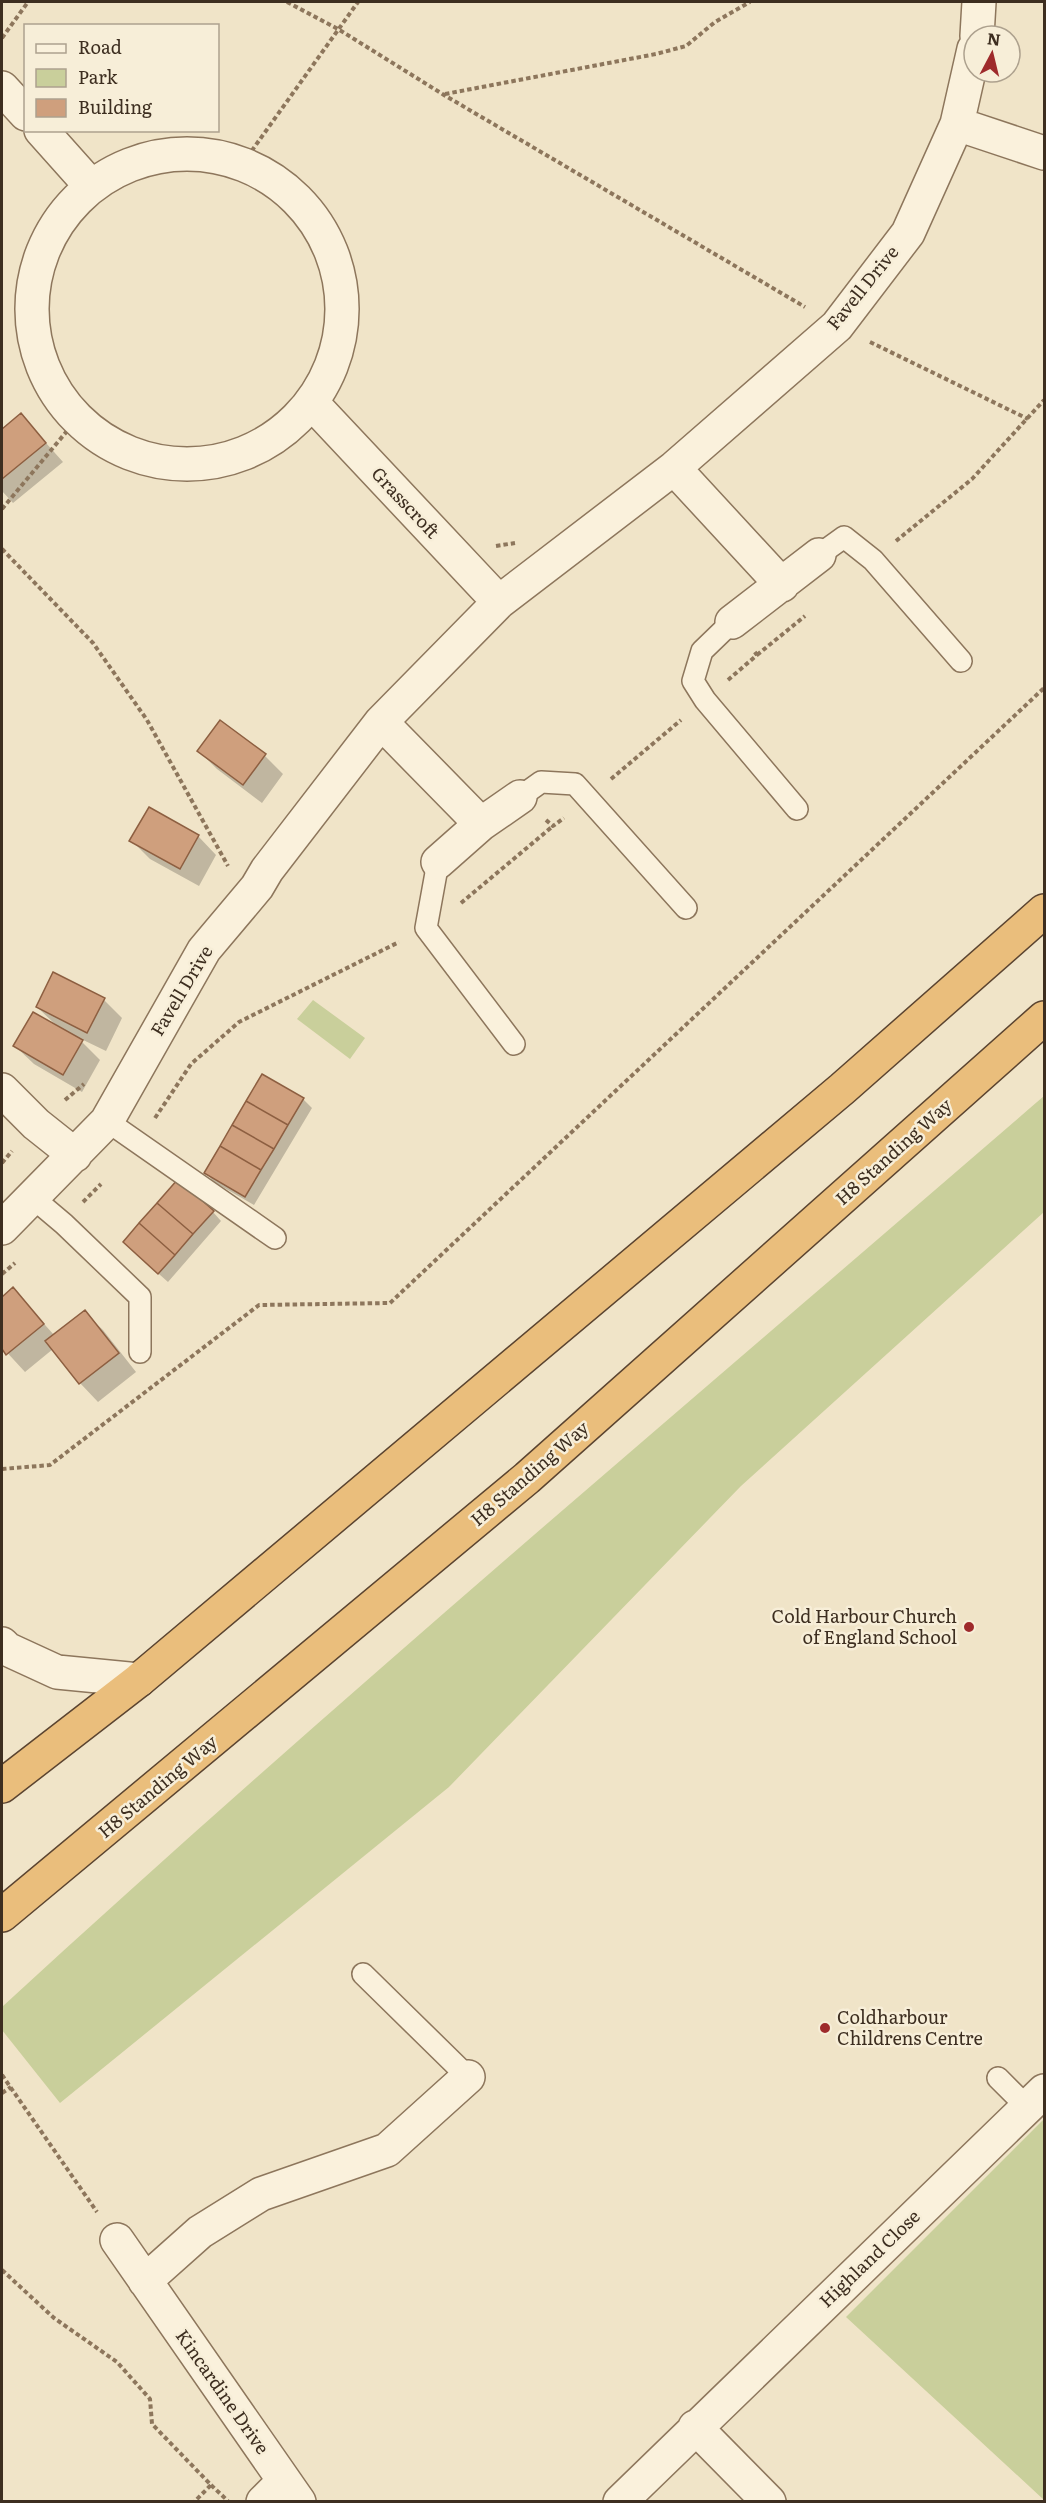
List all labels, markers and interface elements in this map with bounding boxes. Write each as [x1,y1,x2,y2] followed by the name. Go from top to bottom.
[24,24,219,132] legend
[962,24,1022,84] north arrow
[986,25,1002,51] text: N
[78,33,122,60] text: Road
[78,63,119,90] text: Park
[78,93,153,120] text: Building
[819,239,904,335] street label: Favell Drive
[366,460,447,544] street label: Grasscroft
[143,940,218,1041] street label: Favell Drive
[829,1091,958,1211] street label: H8 Standing Way
[464,1414,594,1532] street label: H8 Standing Way
[772,1602,957,1650] place label: Cold Harbour Church of England School
[962,1620,976,1634] marker: Cold Harbour Church of England School
[91,1727,223,1844] street label: H8 Standing Way
[837,2003,983,2051] place label: Coldharbour Childrens Centre
[818,2021,832,2035] marker: Coldharbour Childrens Centre
[813,2203,925,2313] street label: Highland Close
[170,2323,277,2459] street label: Kincardine Drive

